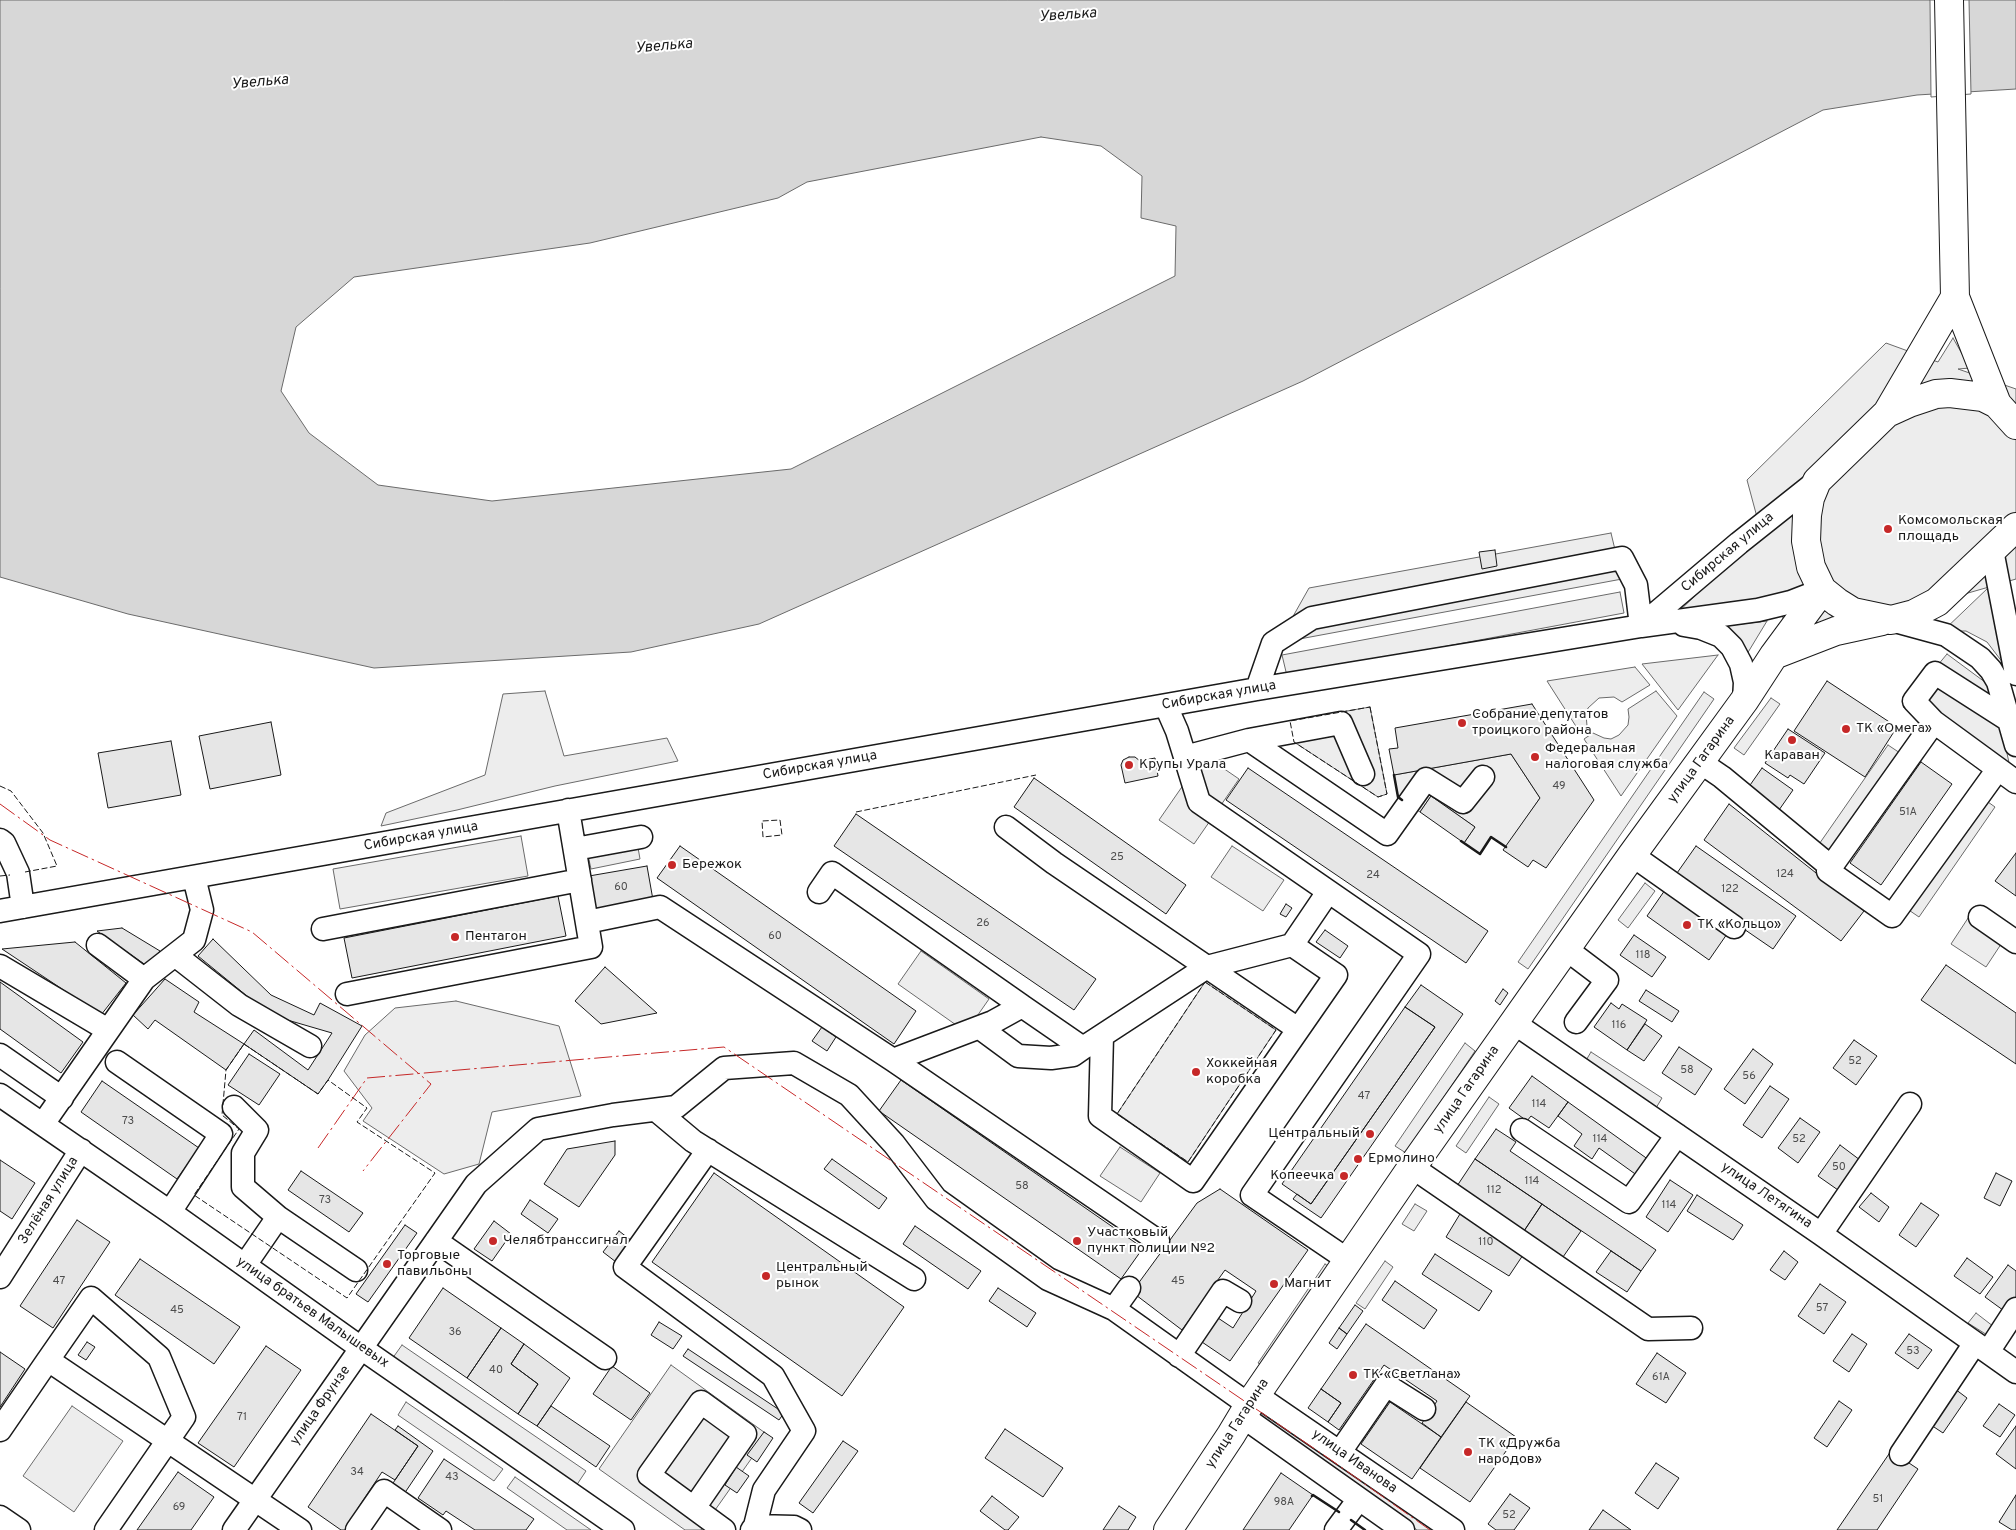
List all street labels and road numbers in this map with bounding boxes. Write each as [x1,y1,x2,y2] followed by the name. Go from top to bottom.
[1678,509,1778,597] street label: Сибирская улица
[1161,678,1277,714] street label: Сибирская улица
[1665,713,1739,807] street label: улица Гагарина
[762,748,878,784] street label: Сибирская улица
[363,819,479,855] street label: Сибирская улица
[1430,1043,1504,1137] street label: улица Гагарина
[15,1154,83,1248] street label: Зелёная улица
[1717,1159,1815,1233] street label: улица Летягина
[232,1254,392,1372] street label: улица братьев Малышевых
[287,1363,355,1449] street label: улица Фрунзе
[1203,1376,1273,1472] street label: улица Гагарина
[1308,1426,1400,1498] street label: улица Иванова

